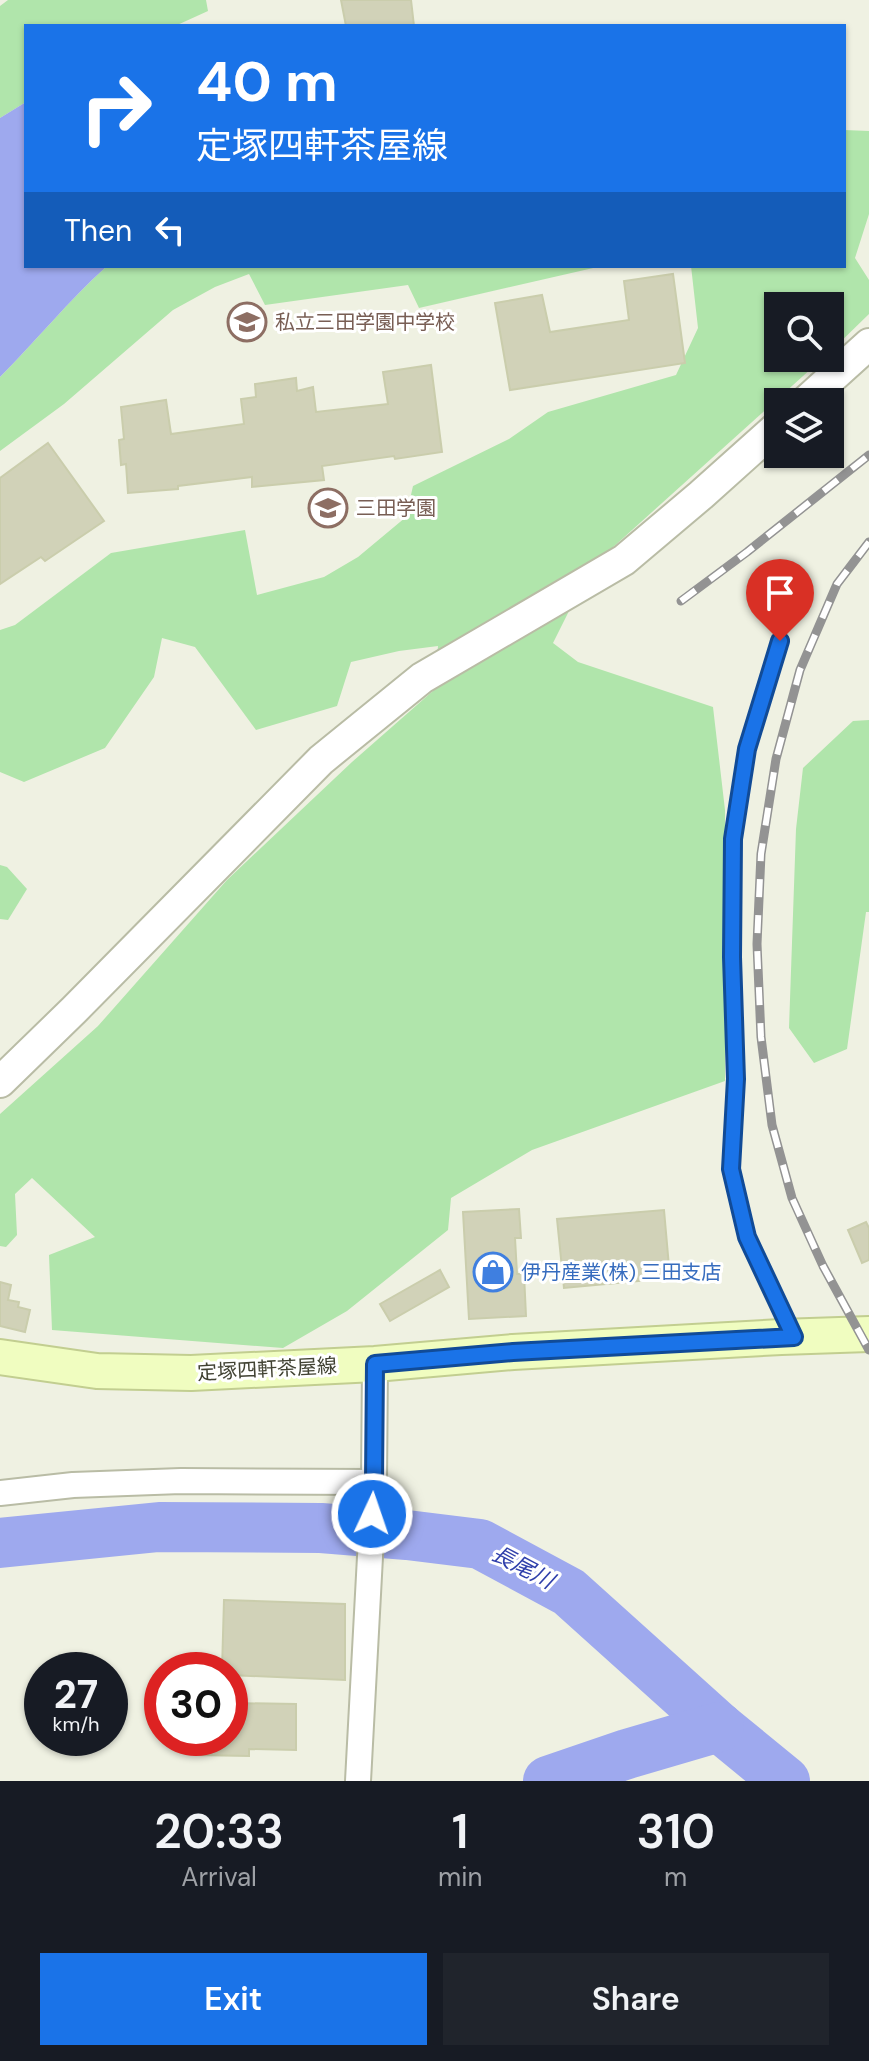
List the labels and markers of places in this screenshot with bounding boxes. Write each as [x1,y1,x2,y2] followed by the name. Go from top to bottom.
[226,301,268,343] school or university icon: 私立三田学園中学校
[275,309,455,335] place label: 私立三田学園中学校
[307,487,349,529] school or university icon: 三田学園
[356,495,436,521] place label: 三田学園
[746,559,814,641] pin
[472,1251,514,1293] shop icon: 伊丹産業(株) 三田支店
[521,1259,721,1285] place label: 伊丹産業(株) 三田支店

